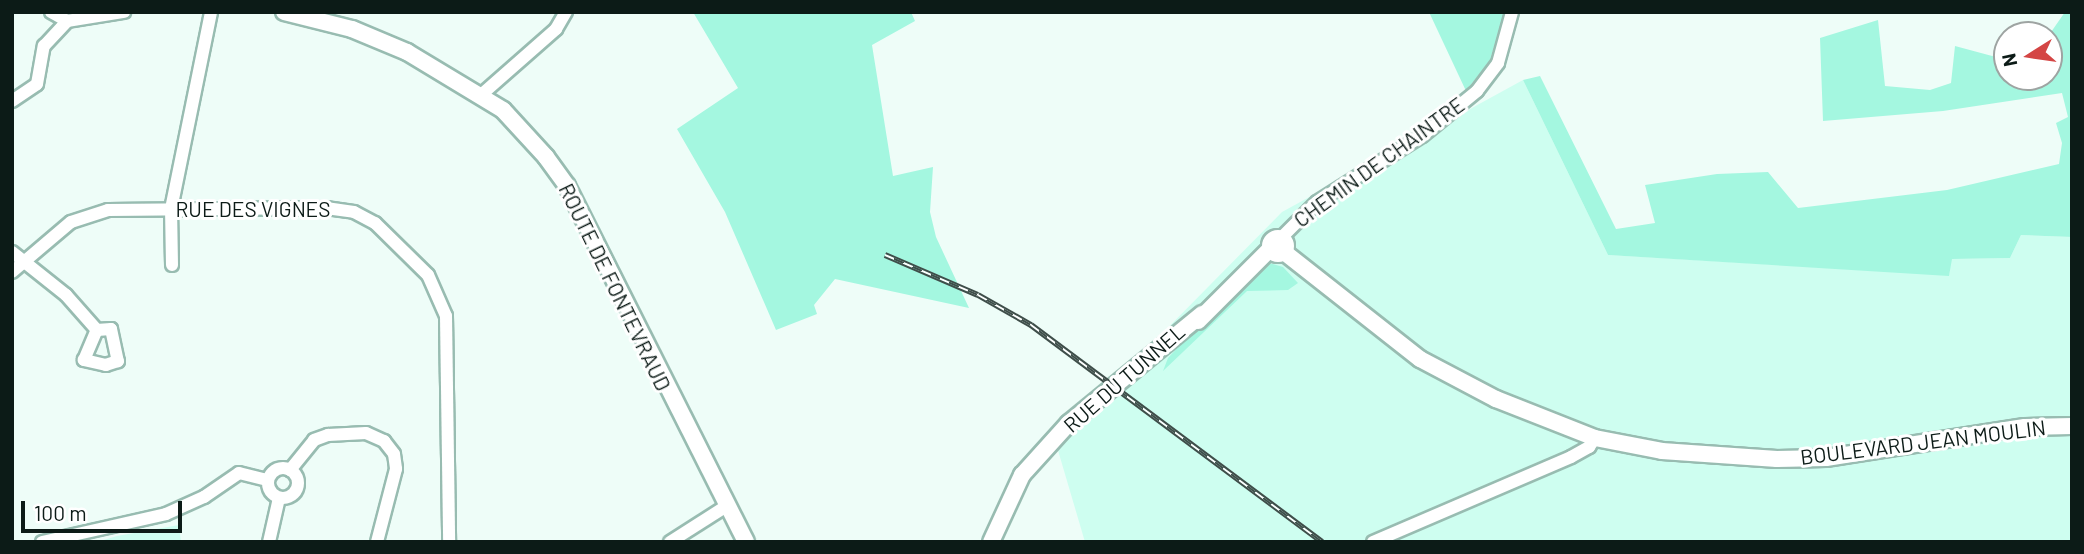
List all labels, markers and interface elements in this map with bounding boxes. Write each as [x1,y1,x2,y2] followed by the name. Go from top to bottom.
[1993,21,2063,91] north arrow
[1996,51,2021,69] text: N
[1289,92,1469,232] street label: CHEMIN DE CHAINTRE
[554,179,676,395] street label: ROUTE DE FONTEVRAUD
[175,196,331,222] street label: RUE DES VIGNES
[1058,319,1190,437] street label: RUE DU TUNNEL
[1799,414,2047,470] street label: BOULEVARD JEAN MOULIN
[24,488,186,532] scale bar
[34,500,87,525] text: 100 m

